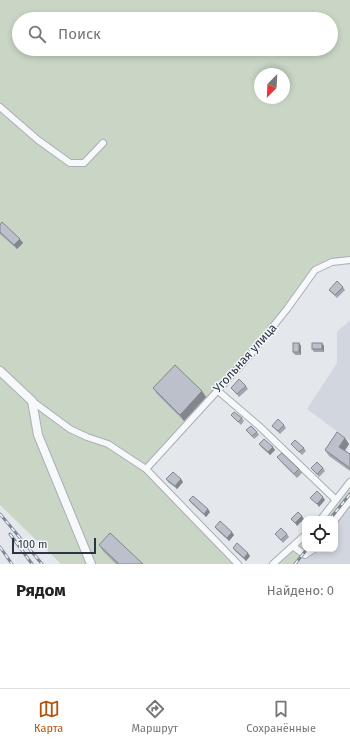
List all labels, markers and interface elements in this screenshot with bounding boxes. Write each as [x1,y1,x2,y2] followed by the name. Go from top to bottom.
[12,12,338,56] search box
[26,23,48,45] icon: search
[58,25,101,43] text: Поиск
[254,68,290,104] north arrow
[210,321,280,395] street label: Угольная улица
[302,516,338,552] map controls
[302,516,338,552] button: locate
[12,536,96,555] scale bar
[18,538,47,551] text: 100 m
[16,580,66,601] text: Рядом
[267,583,334,598] text: Найдено: 0
[34,698,63,735] tab: Карта
[131,698,178,735] tab: Маршрут
[246,698,316,735] tab: Сохранённые

